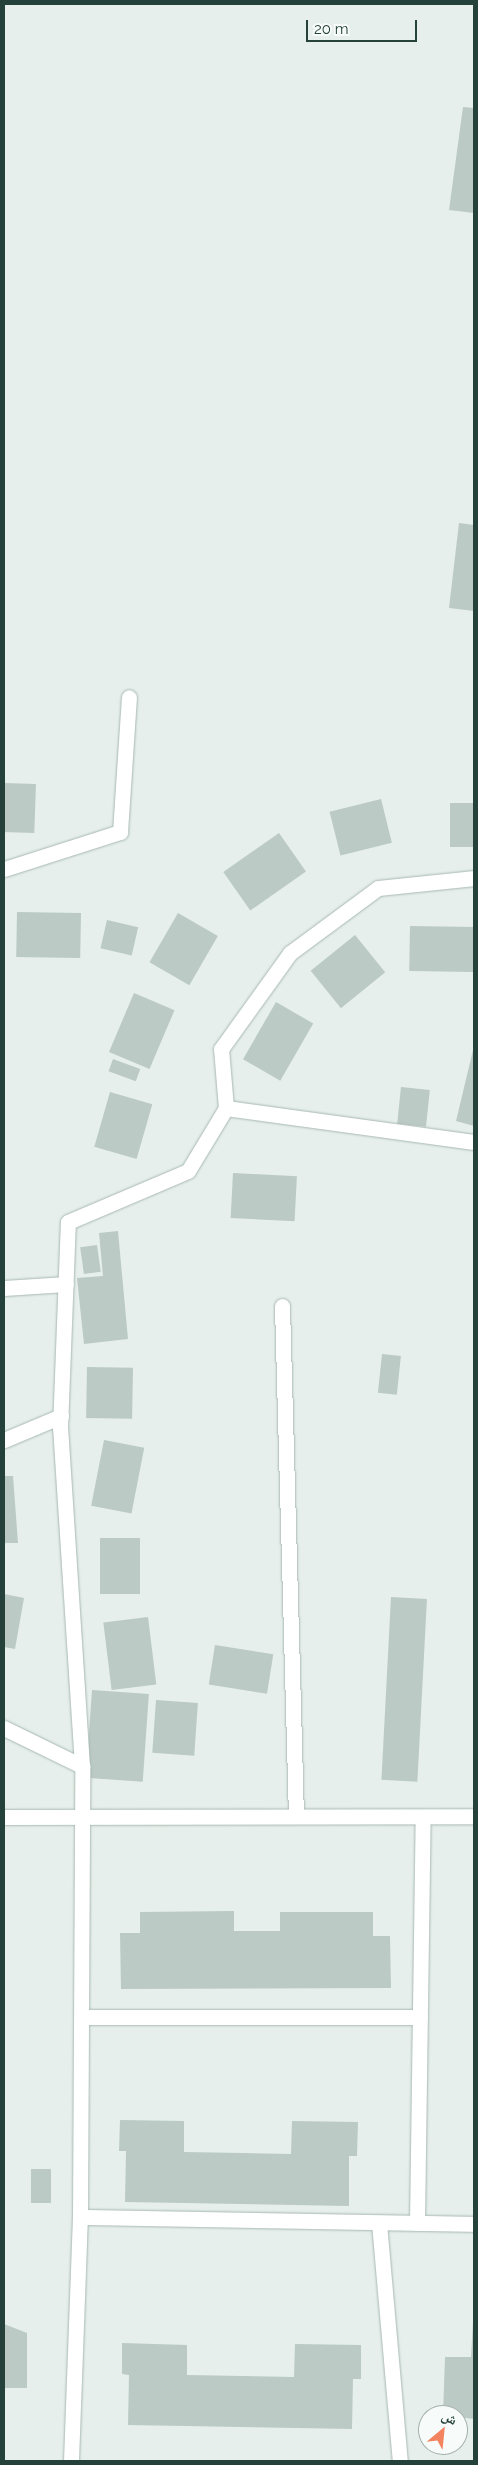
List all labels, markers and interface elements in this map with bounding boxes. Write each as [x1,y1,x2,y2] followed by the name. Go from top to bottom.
[308,10,419,42] scale bar
[314,20,349,38] text: 20 m
[418,2405,468,2455] north arrow
[439,2407,460,2428] text: ش

